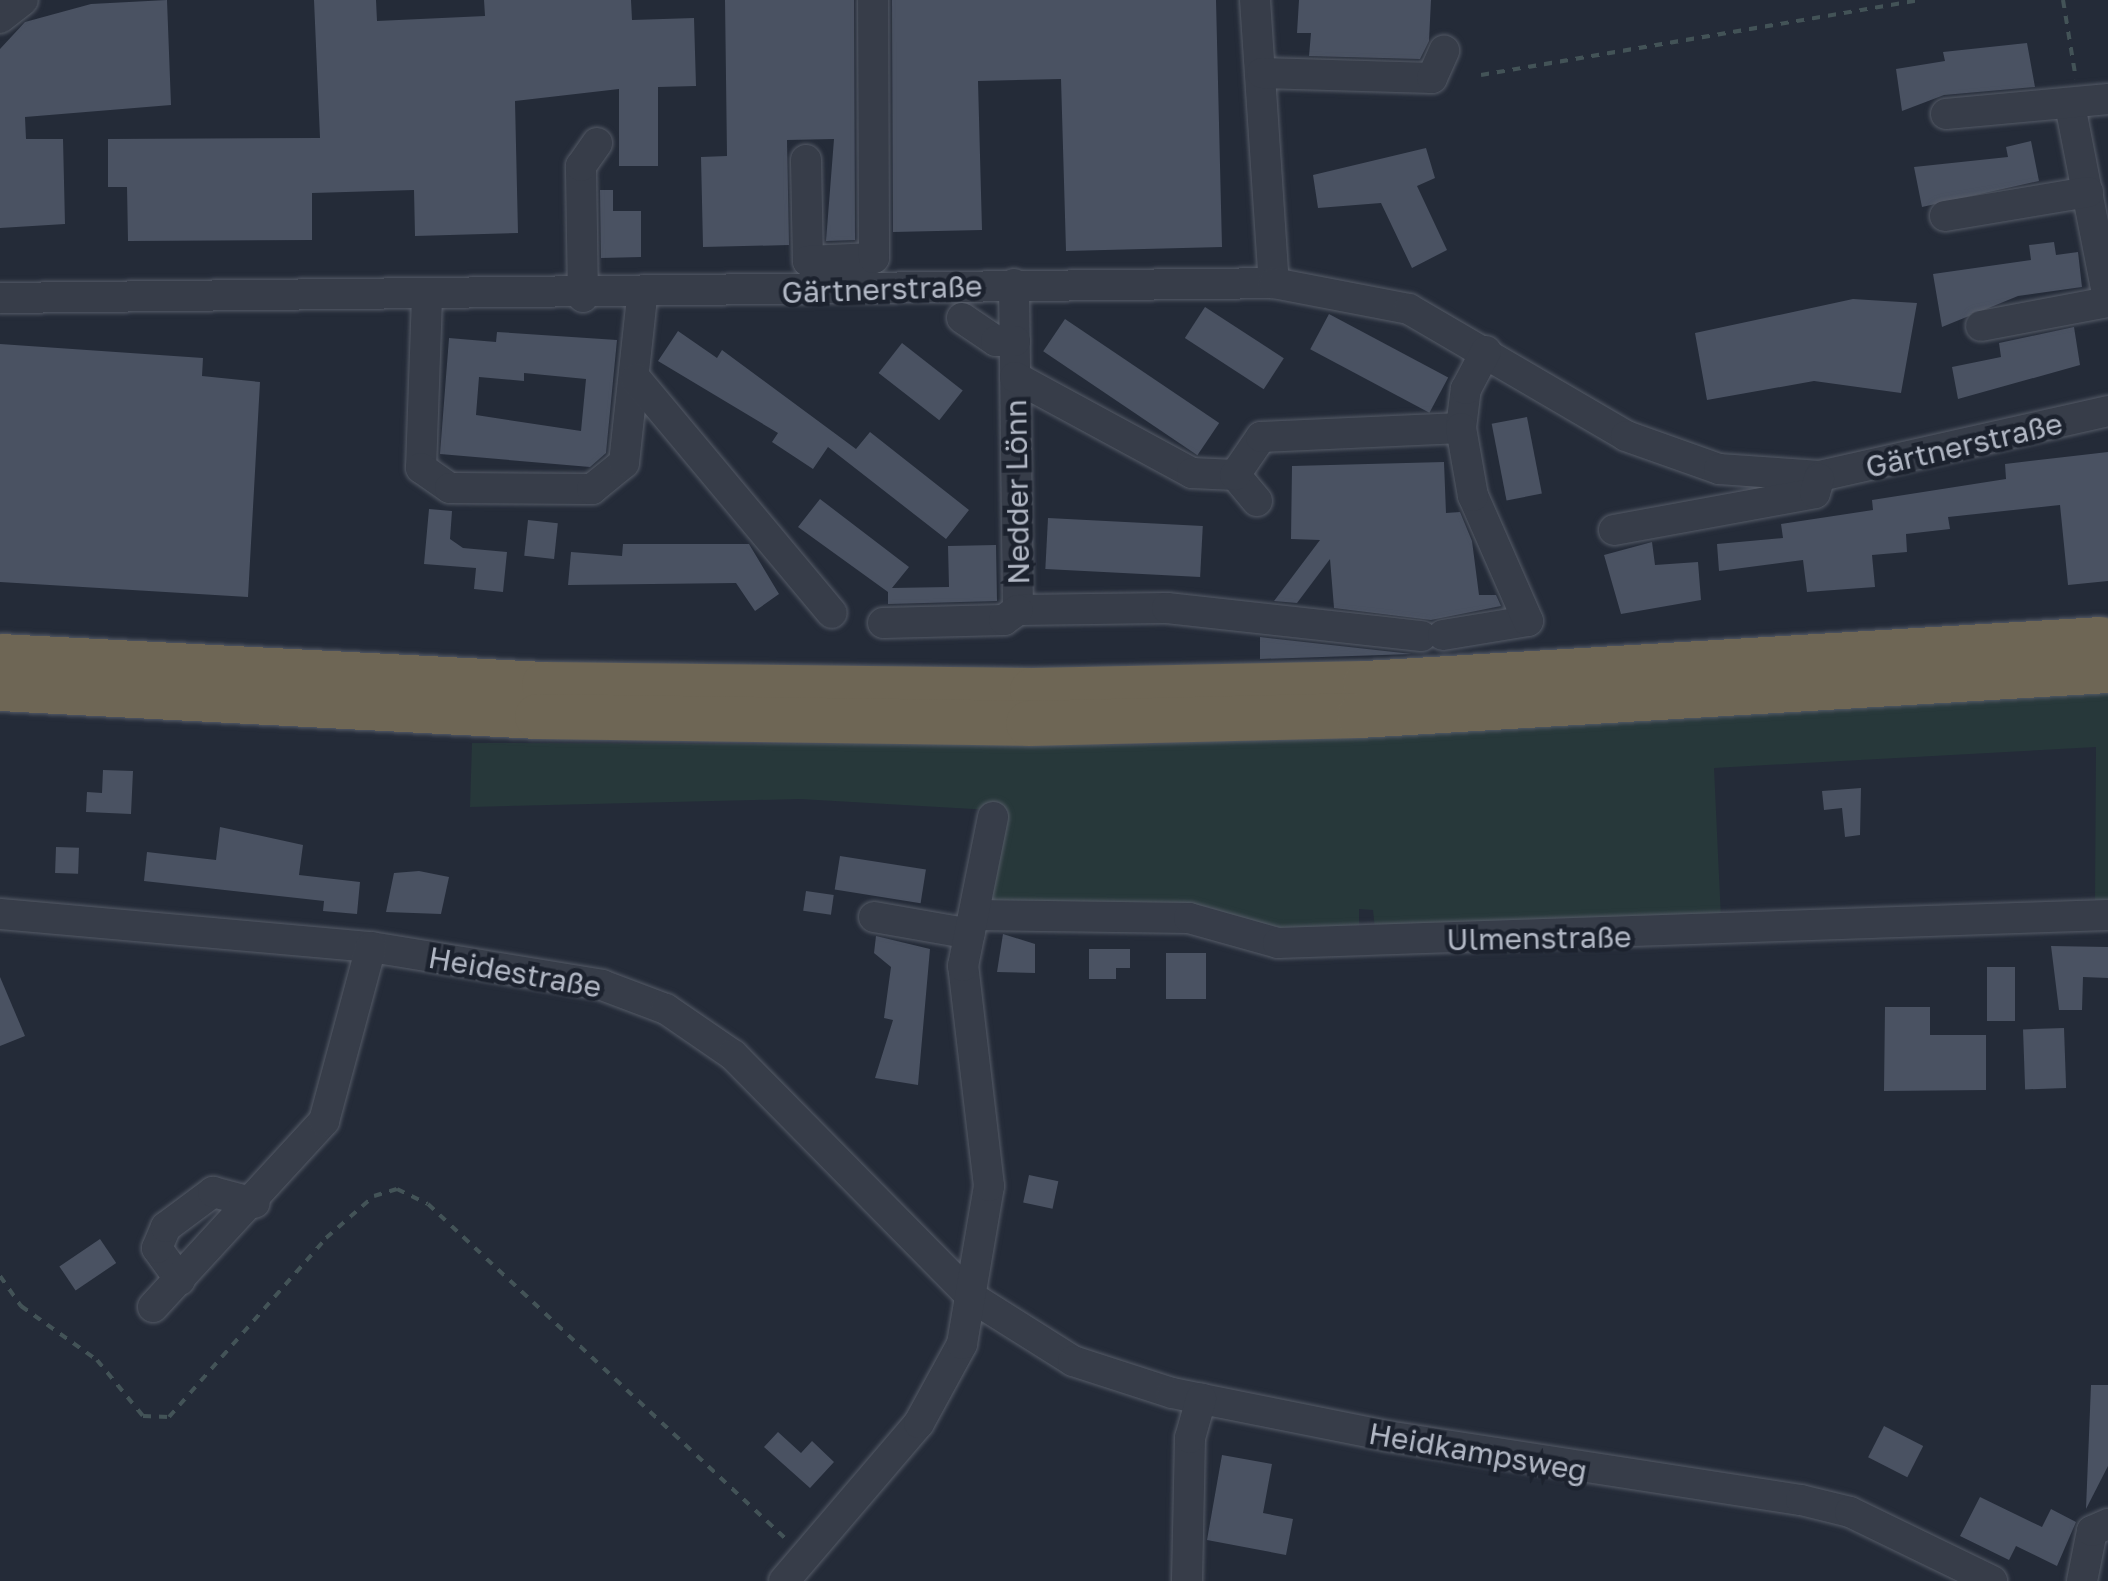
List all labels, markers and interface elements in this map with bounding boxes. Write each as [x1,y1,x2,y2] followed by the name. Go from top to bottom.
[781,268,983,310] street label: Gärtnerstraße
[997,399,1037,585] street label: Nedder Lönn
[1862,405,2066,485] street label: Gärtnerstraße
[1446,918,1632,958] street label: Ulmenstraße
[426,939,604,1005] street label: Heidestraße
[1366,1415,1590,1489] street label: Heidkampsweg

